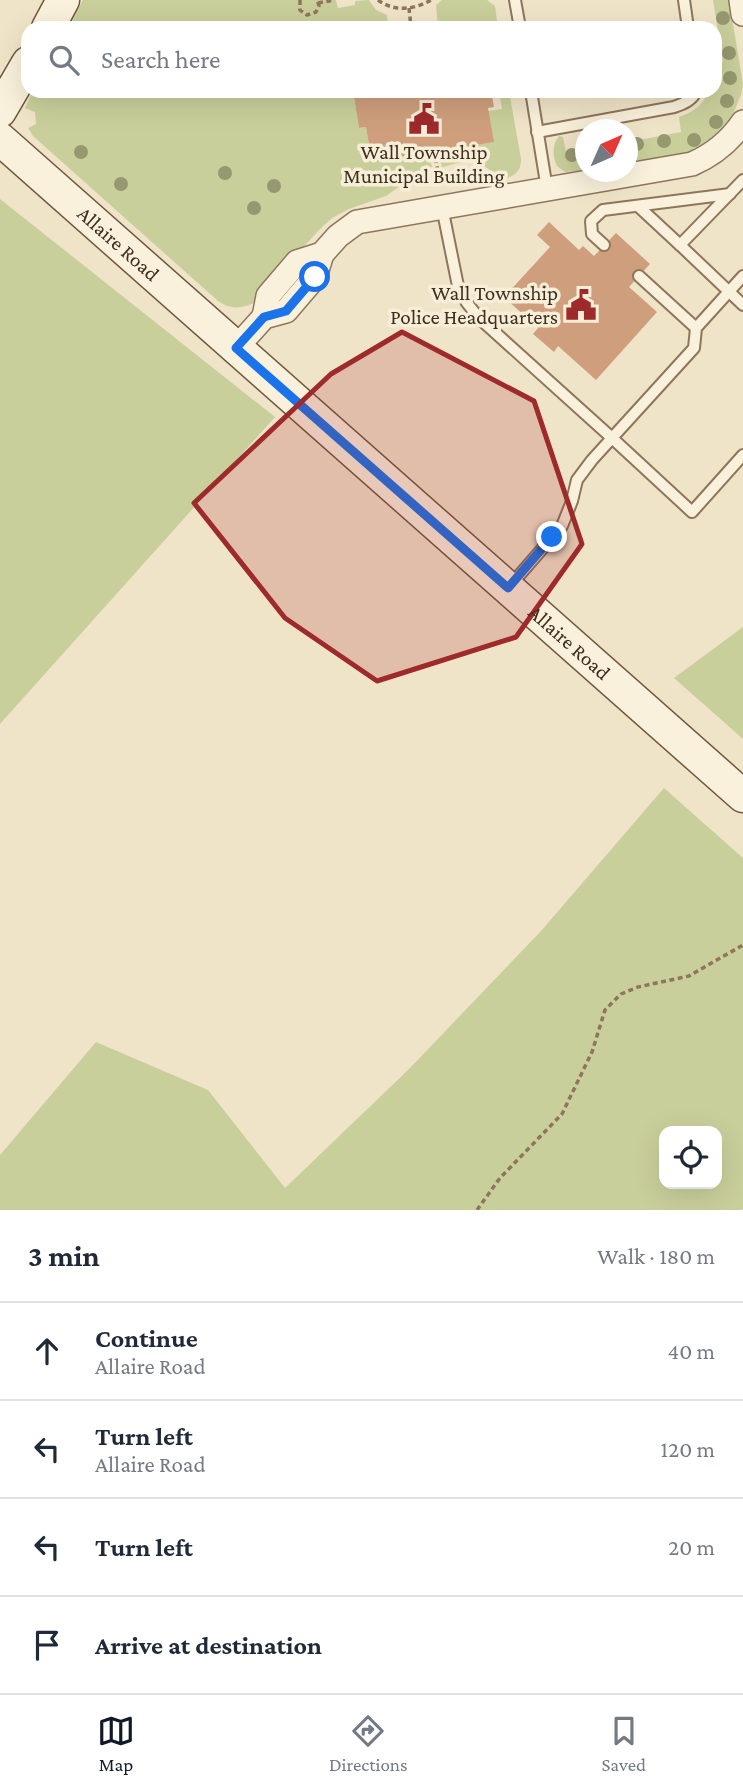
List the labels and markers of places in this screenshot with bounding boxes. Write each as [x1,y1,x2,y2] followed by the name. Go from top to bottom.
[407,102,441,136] public building icon: Wall Township Municipal Building
[343,140,505,188] place label: Wall Township Municipal Building
[390,281,558,329] place label: Wall Township Police Headquarters
[564,288,598,322] public building icon: Wall Township Police Headquarters

